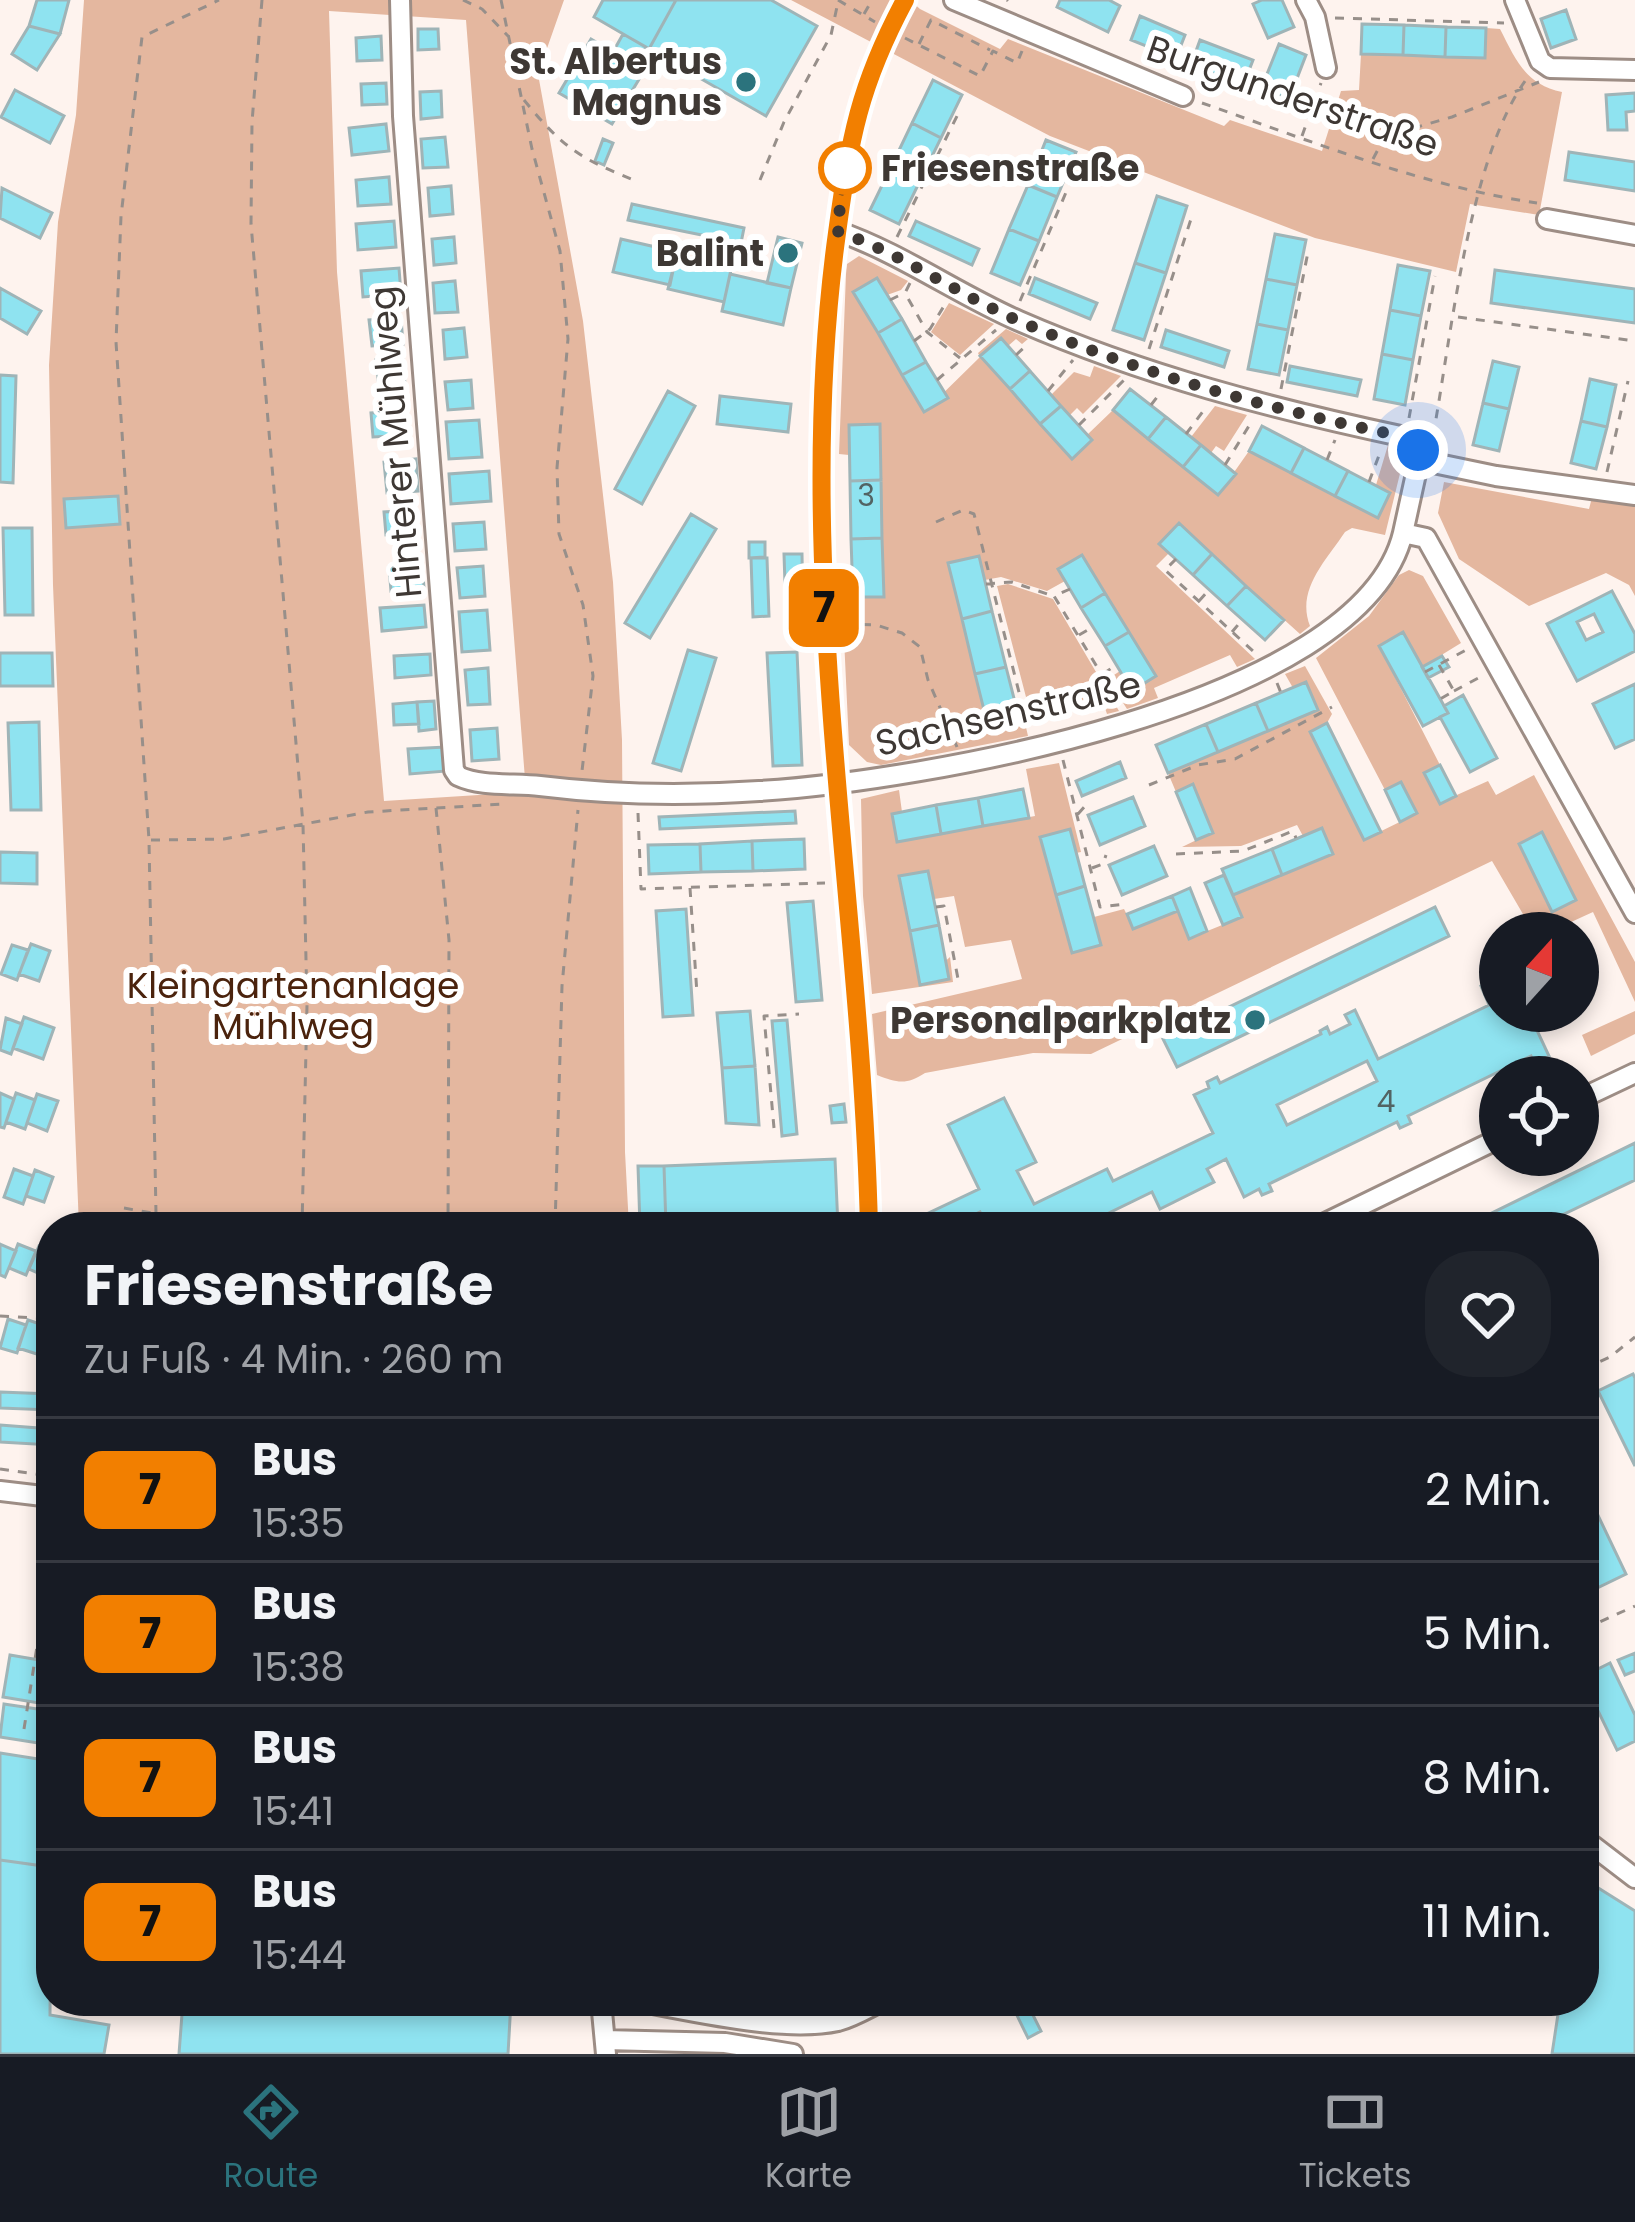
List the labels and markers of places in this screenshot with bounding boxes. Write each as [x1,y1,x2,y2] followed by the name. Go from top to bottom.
[509,36,722,128] place label: St. Albertus Magnus
[733,69,759,95] marker: St. Albertus Magnus
[820,143,870,193] marker: Friesenstraße
[881,143,1140,194] place label: Friesenstraße
[656,228,764,279] place label: Balint
[775,240,801,266] marker: Balint
[890,995,1231,1046] place label: Personalparkplatz
[1242,1007,1268,1033] marker: Personalparkplatz

